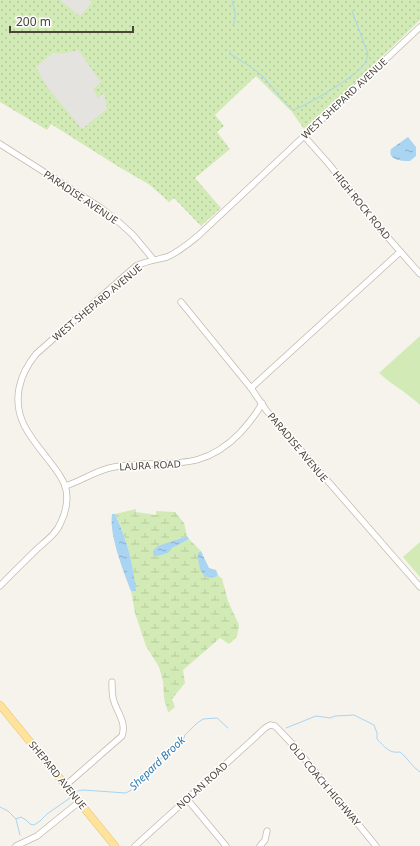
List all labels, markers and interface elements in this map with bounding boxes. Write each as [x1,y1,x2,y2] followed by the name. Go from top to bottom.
[10,8,133,34] scale bar
[16,13,51,30] text: 200 m
[298,54,390,142] street label: WEST SHEPARD AVENUE
[41,167,121,227] street label: PARADISE AVENUE
[330,168,394,242] street label: HIGH ROCK ROAD
[49,260,145,344] street label: WEST SHEPARD AVENUE
[265,409,331,485] street label: PARADISE AVENUE
[119,456,181,474] street label: LAURA ROAD
[126,732,188,793] water label: Shepard Brook
[26,738,90,812] street label: SHEPARD AVENUE
[286,739,364,829] street label: OLD COACH HIGHWAY
[173,758,231,812] street label: NOLAN ROAD

